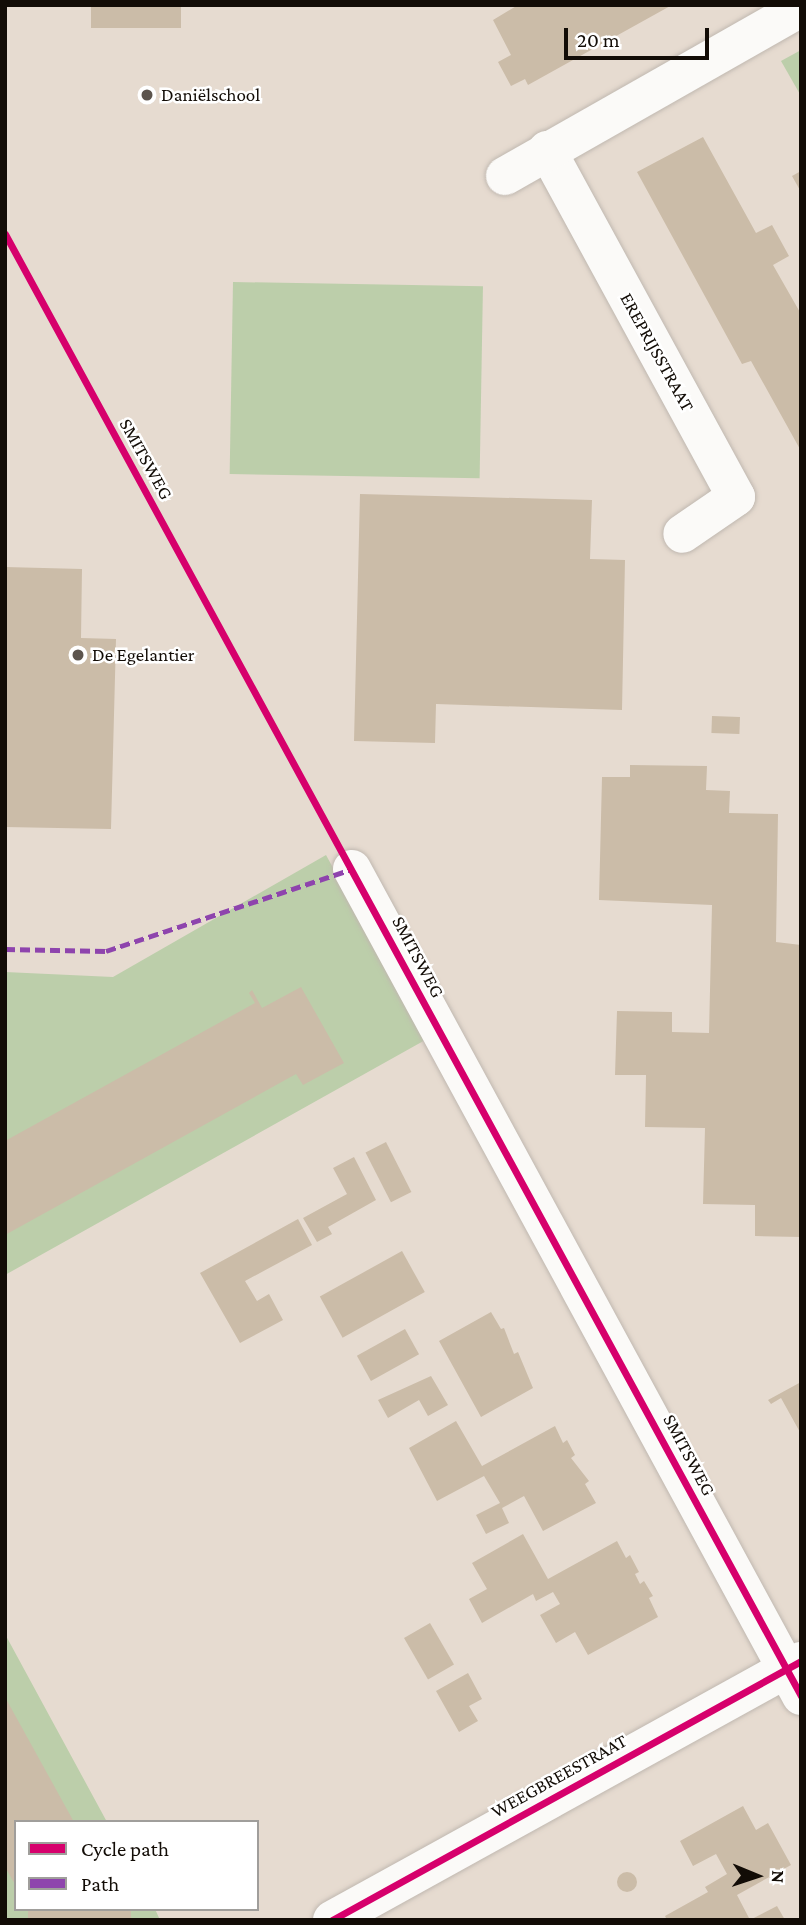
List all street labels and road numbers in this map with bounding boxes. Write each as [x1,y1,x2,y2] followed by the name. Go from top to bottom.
[615,289,699,415] street label: EREPRIJSSTRAAT
[114,414,178,504] street label: SMITSWEG
[387,912,449,1002] street label: SMITSWEG
[658,1410,720,1500] street label: SMITSWEG
[487,1729,631,1823] street label: WEEGBREESTRAAT

